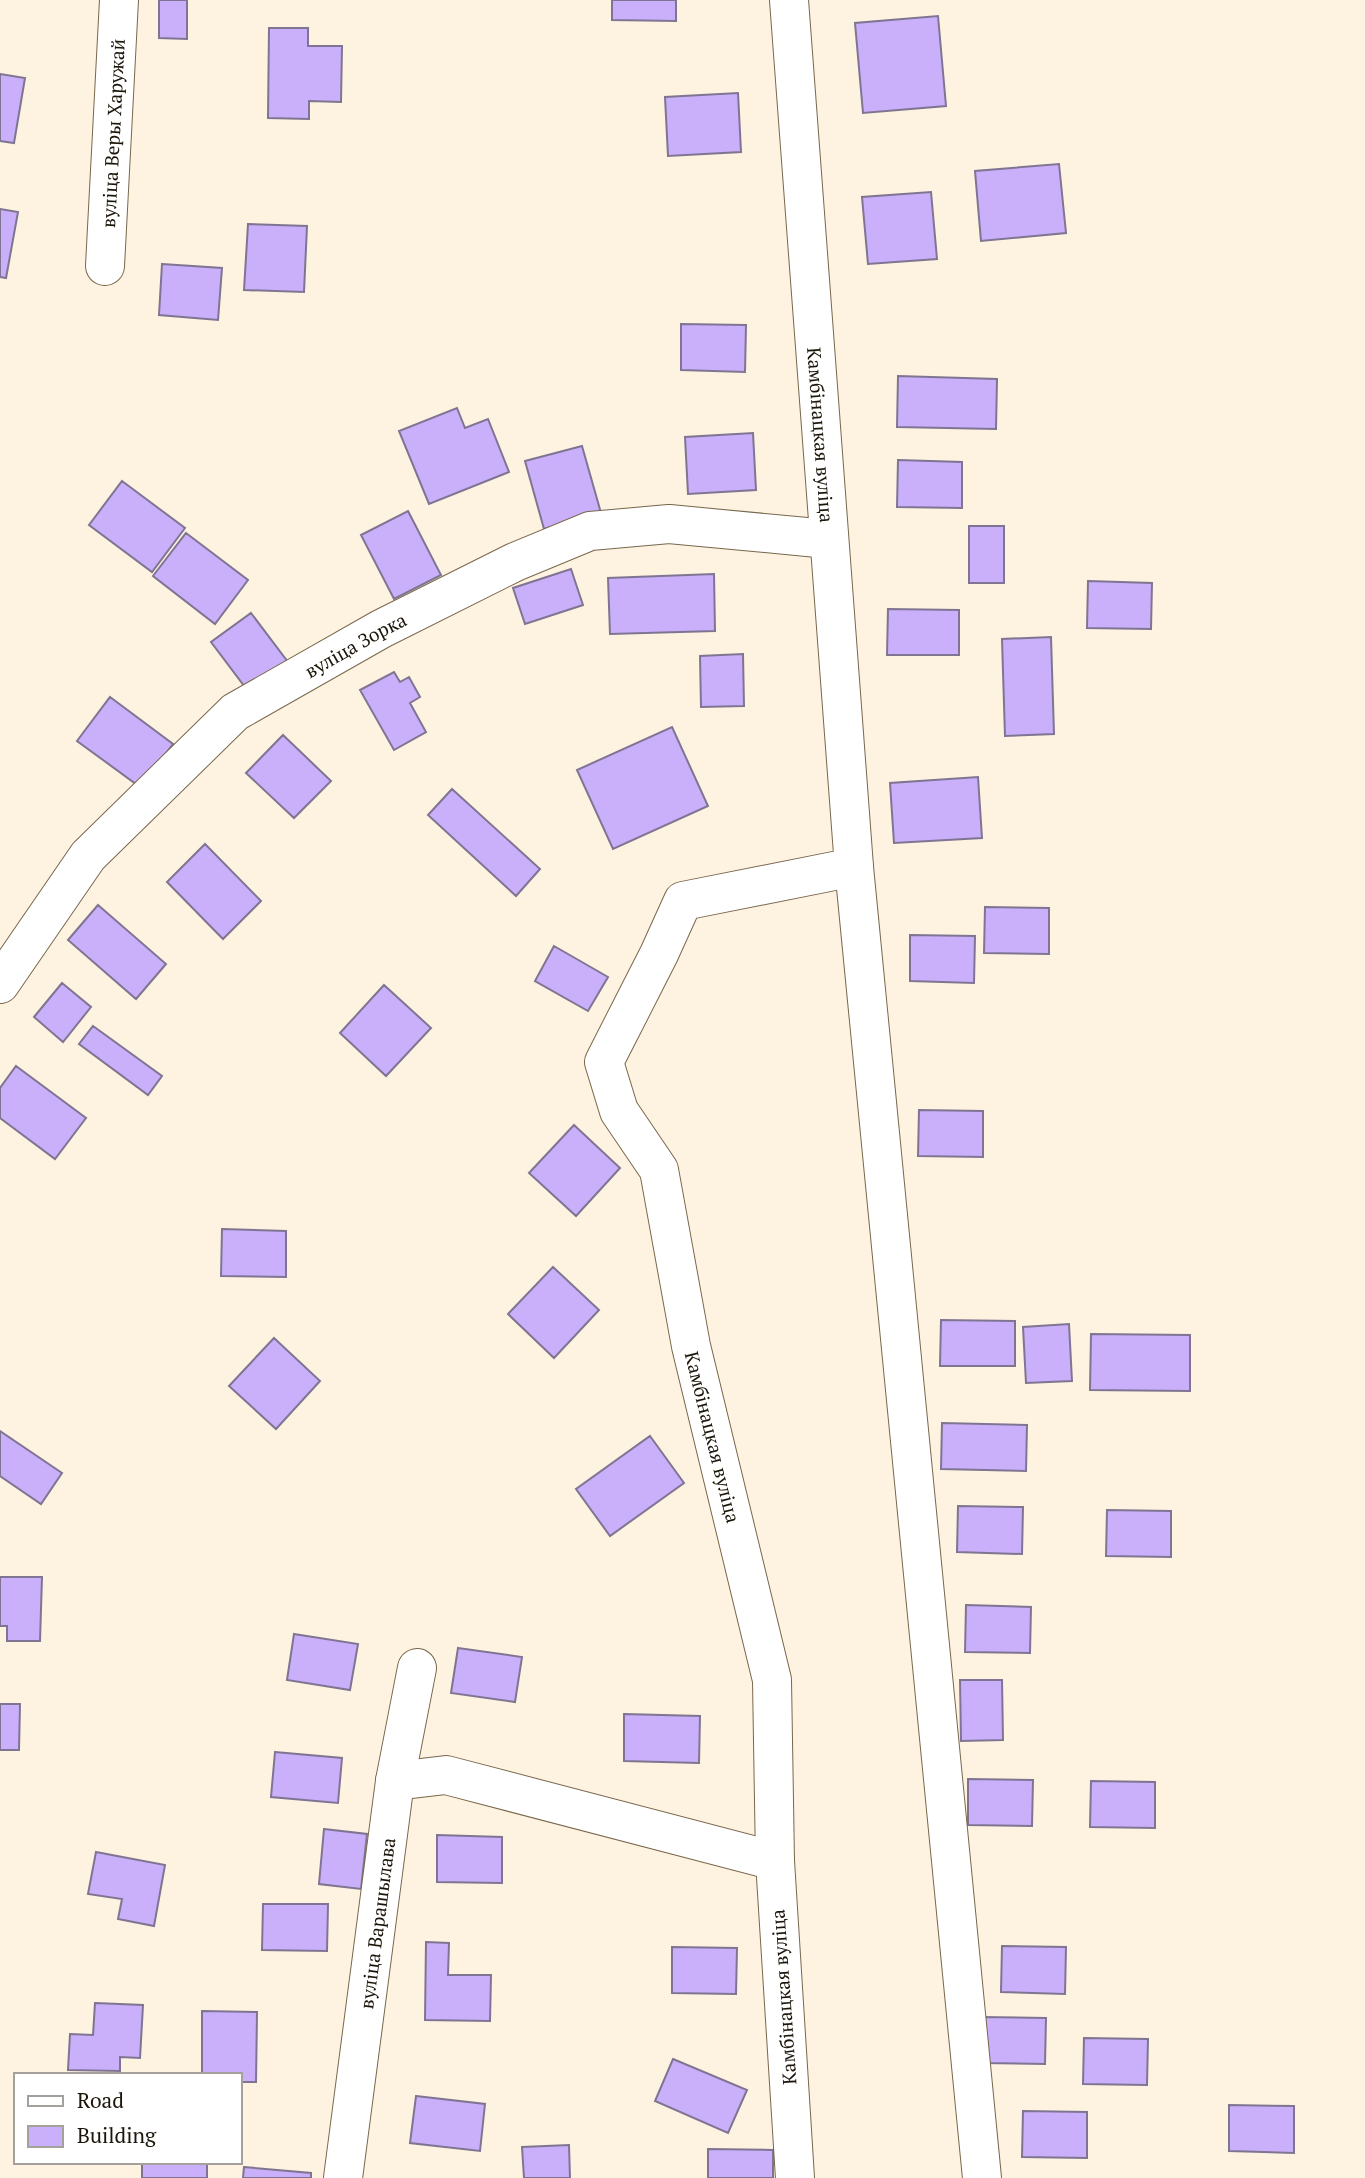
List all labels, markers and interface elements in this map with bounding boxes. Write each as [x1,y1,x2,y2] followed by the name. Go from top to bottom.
[95,38,129,228] street label: вуліца Веры Харужай
[803,346,841,524] street label: Камбінацкая вуліца
[300,606,411,683] street label: вуліца Зорка
[680,1349,746,1526] street label: Камбінацкая вуліца
[353,1836,400,2010] street label: вуліца Варашылава
[764,1908,802,2086] street label: Камбінацкая вуліца
[14,2073,242,2164] legend
[77,2086,124,2114] text: Road
[77,2121,157,2149] text: Building

